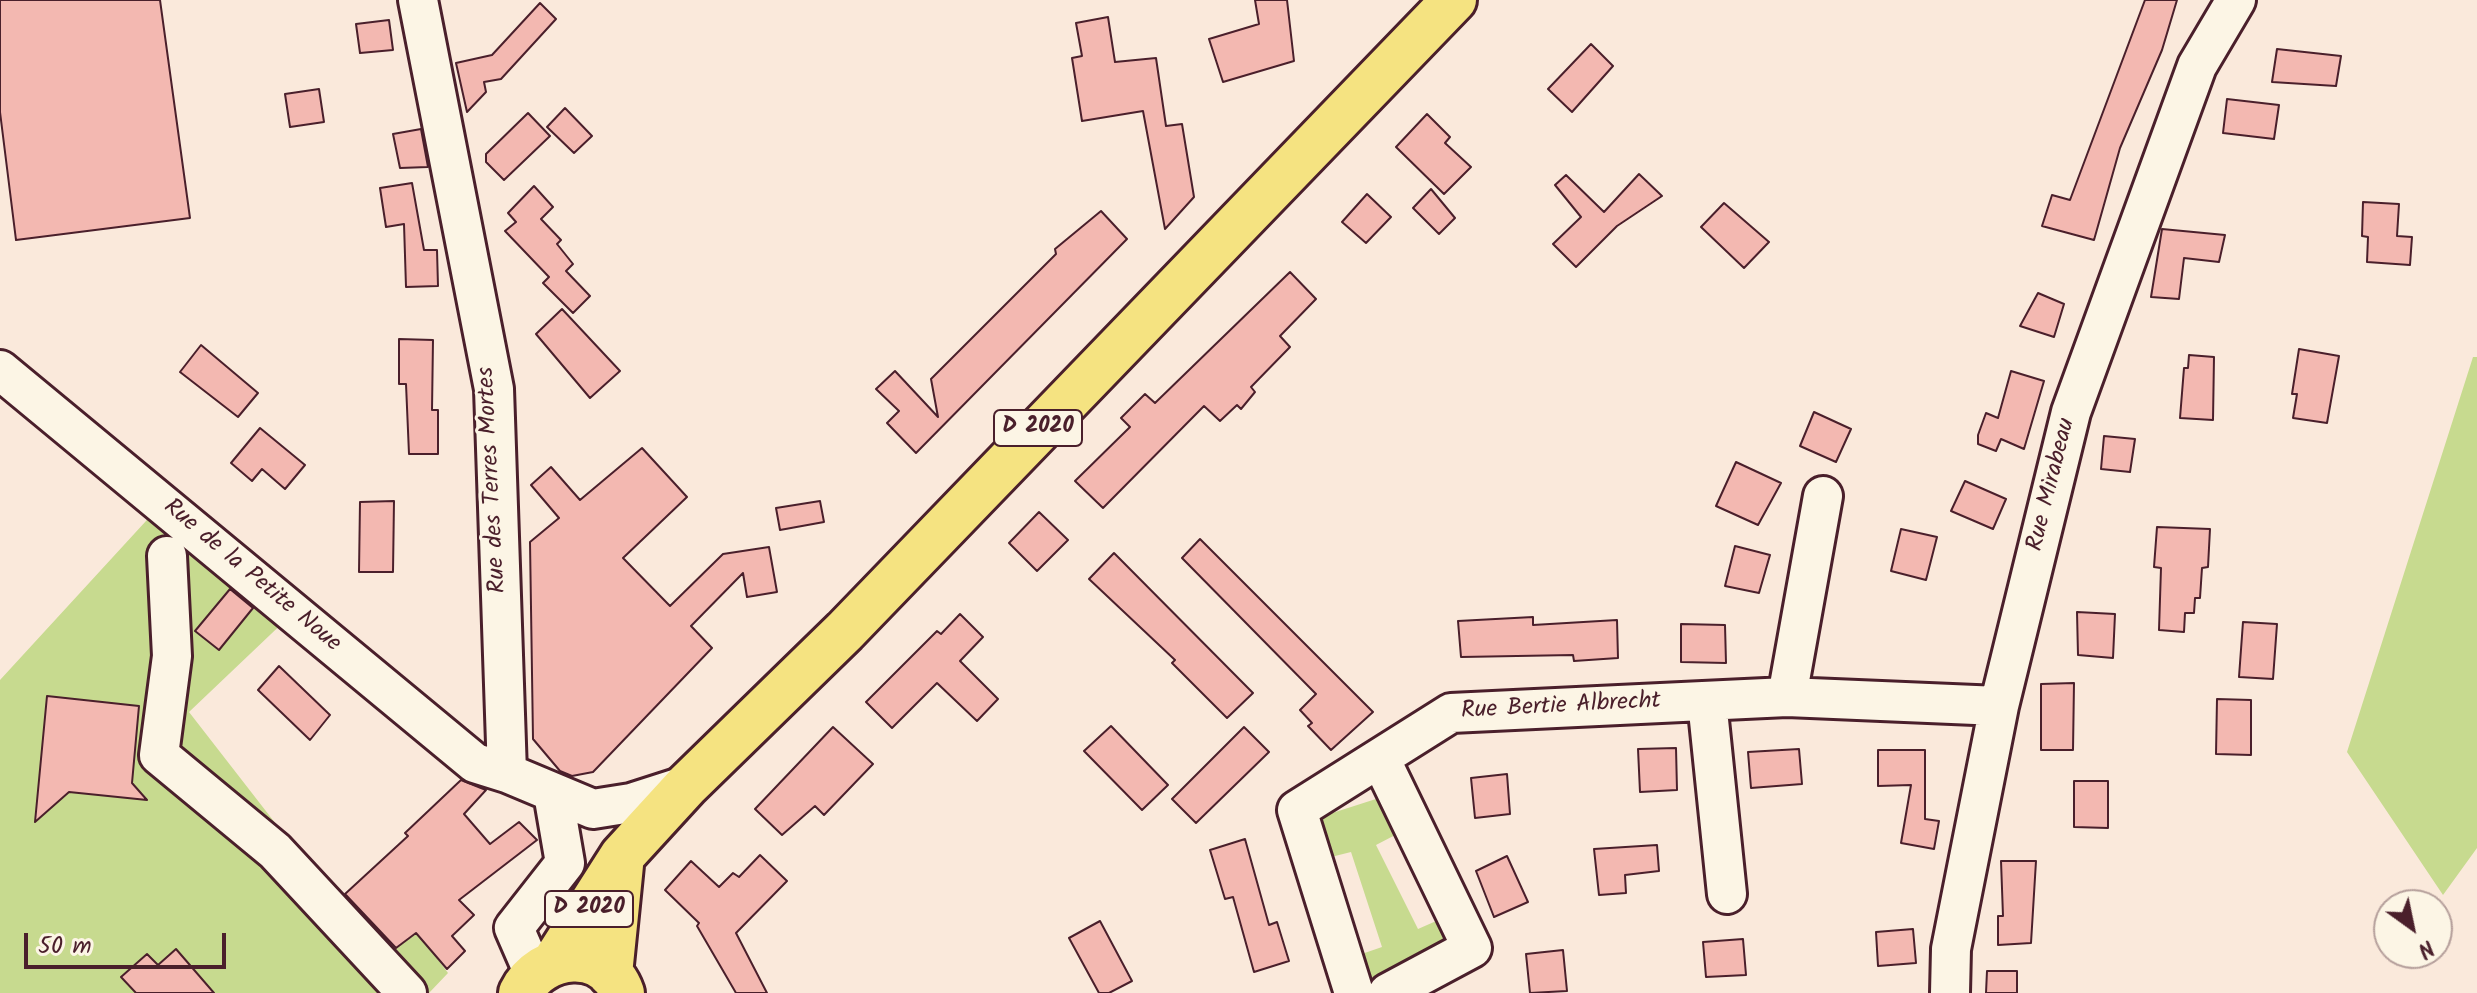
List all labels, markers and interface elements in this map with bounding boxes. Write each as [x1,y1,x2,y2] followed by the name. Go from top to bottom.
[474,366,514,594] street label: Rue des Terres Mortes
[994,410,1082,446] road number: D 2020
[2023,416,2083,554] street label: Rue Mirabeau
[156,494,346,660] street label: Rue de la Petite Noue
[1460,688,1662,728] street label: Rue Bertie Albrecht
[2373,889,2453,969] north arrow
[545,891,633,927] road number: D 2020
[28,917,230,967] scale bar
[38,927,92,966] text: 50 m
[2410,929,2441,966] text: N

